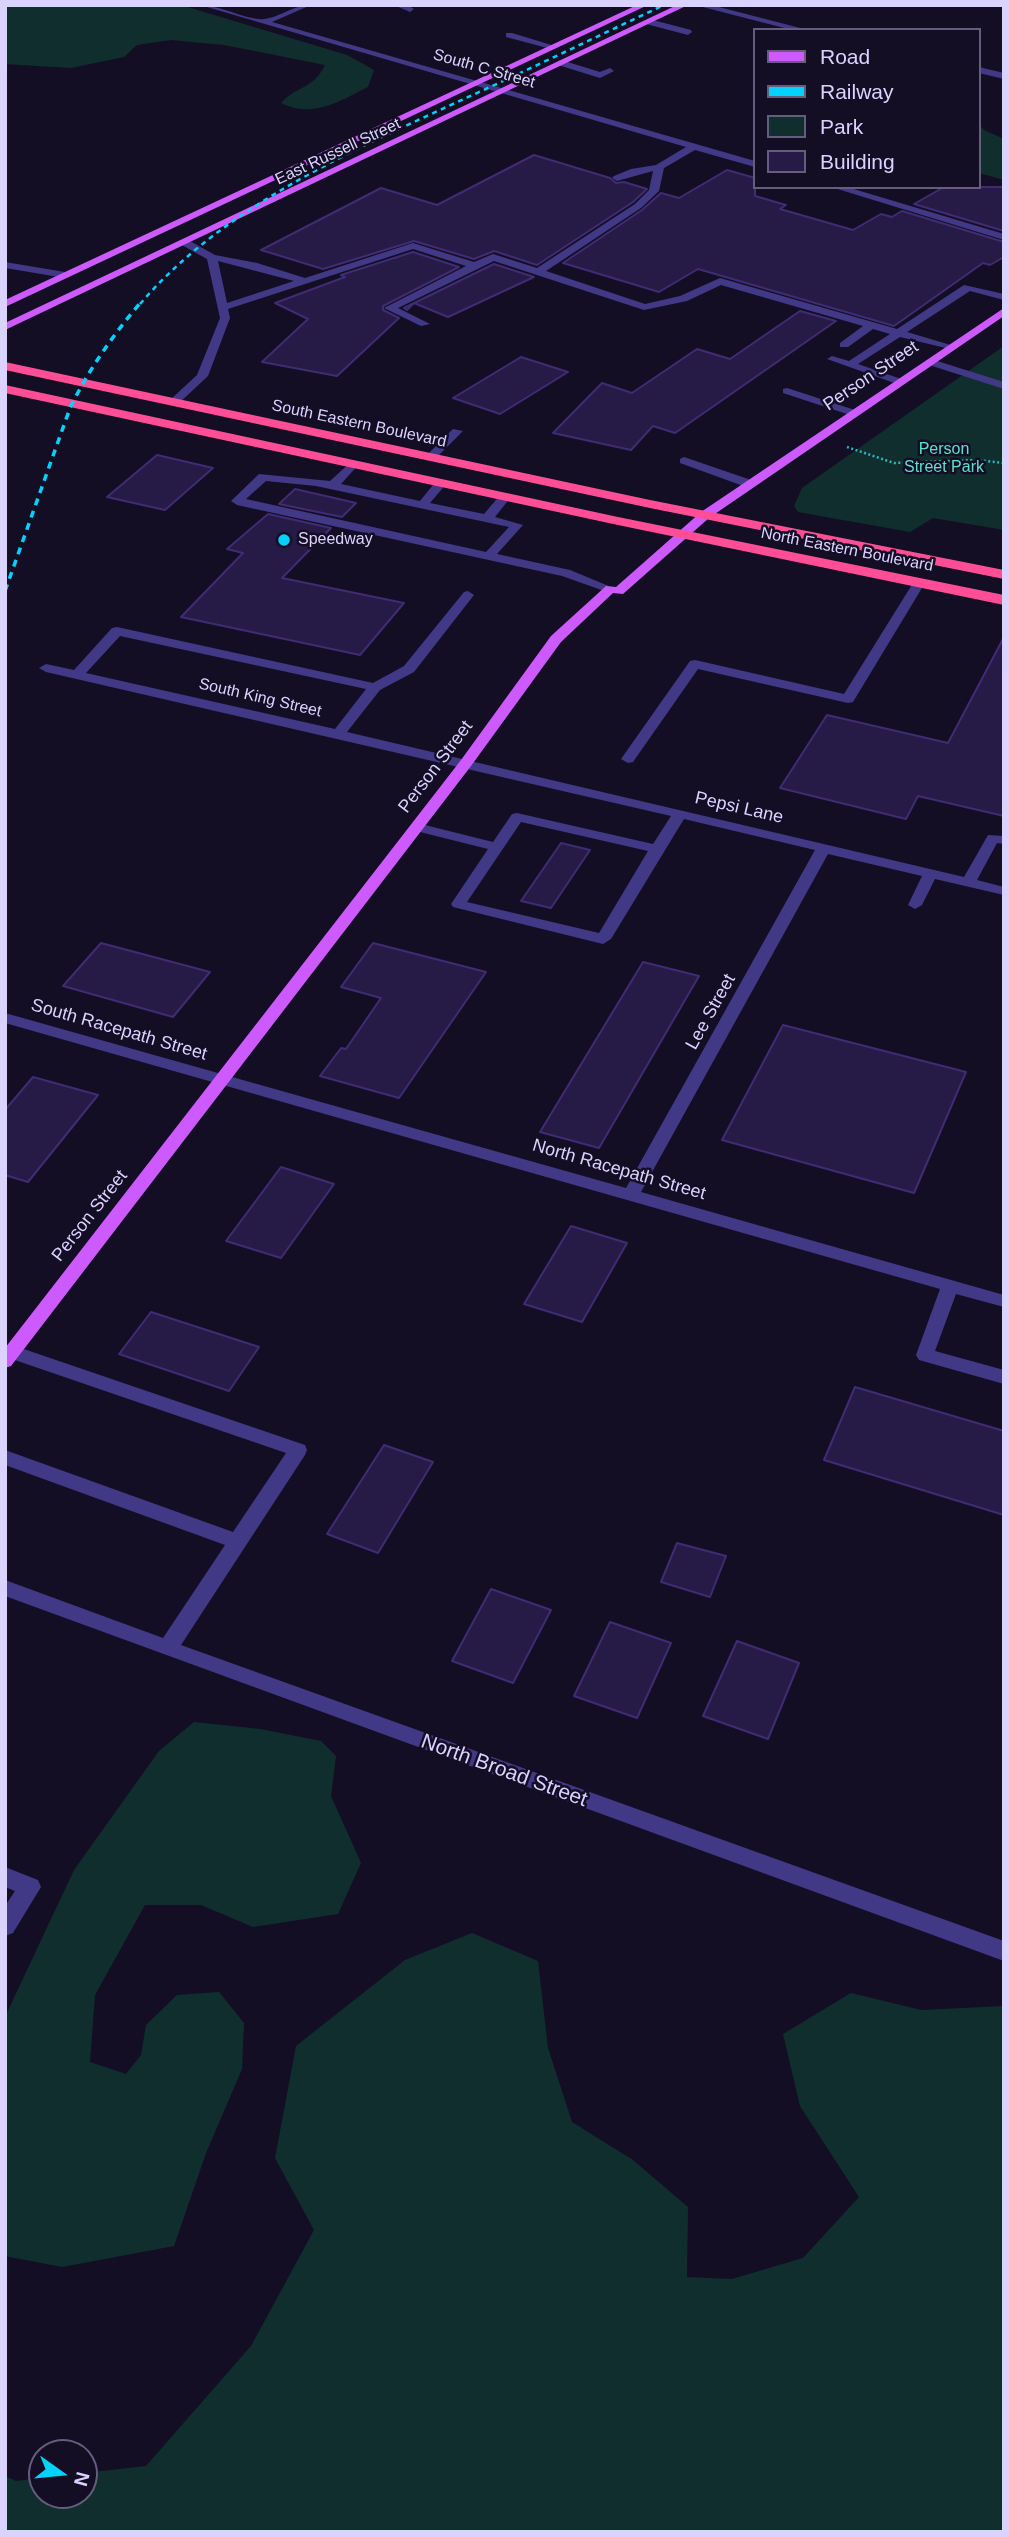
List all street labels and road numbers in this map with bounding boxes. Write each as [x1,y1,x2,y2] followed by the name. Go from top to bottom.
[431,45,537,93] street label: South C Street
[272,115,404,189] street label: East Russell Street
[819,336,923,416] street label: Person Street
[270,396,448,452] street label: South Eastern Boulevard
[759,524,935,576] street label: North Eastern Boulevard
[197,675,323,721] street label: South King Street
[394,717,478,817] street label: Person Street
[693,787,785,829] street label: Pepsi Lane
[681,970,741,1054] street label: Lee Street
[28,995,210,1065] street label: South Racepath Street
[530,1135,708,1205] street label: North Racepath Street
[48,1166,132,1266] street label: Person Street
[417,1729,591,1813] street label: North Broad Street

